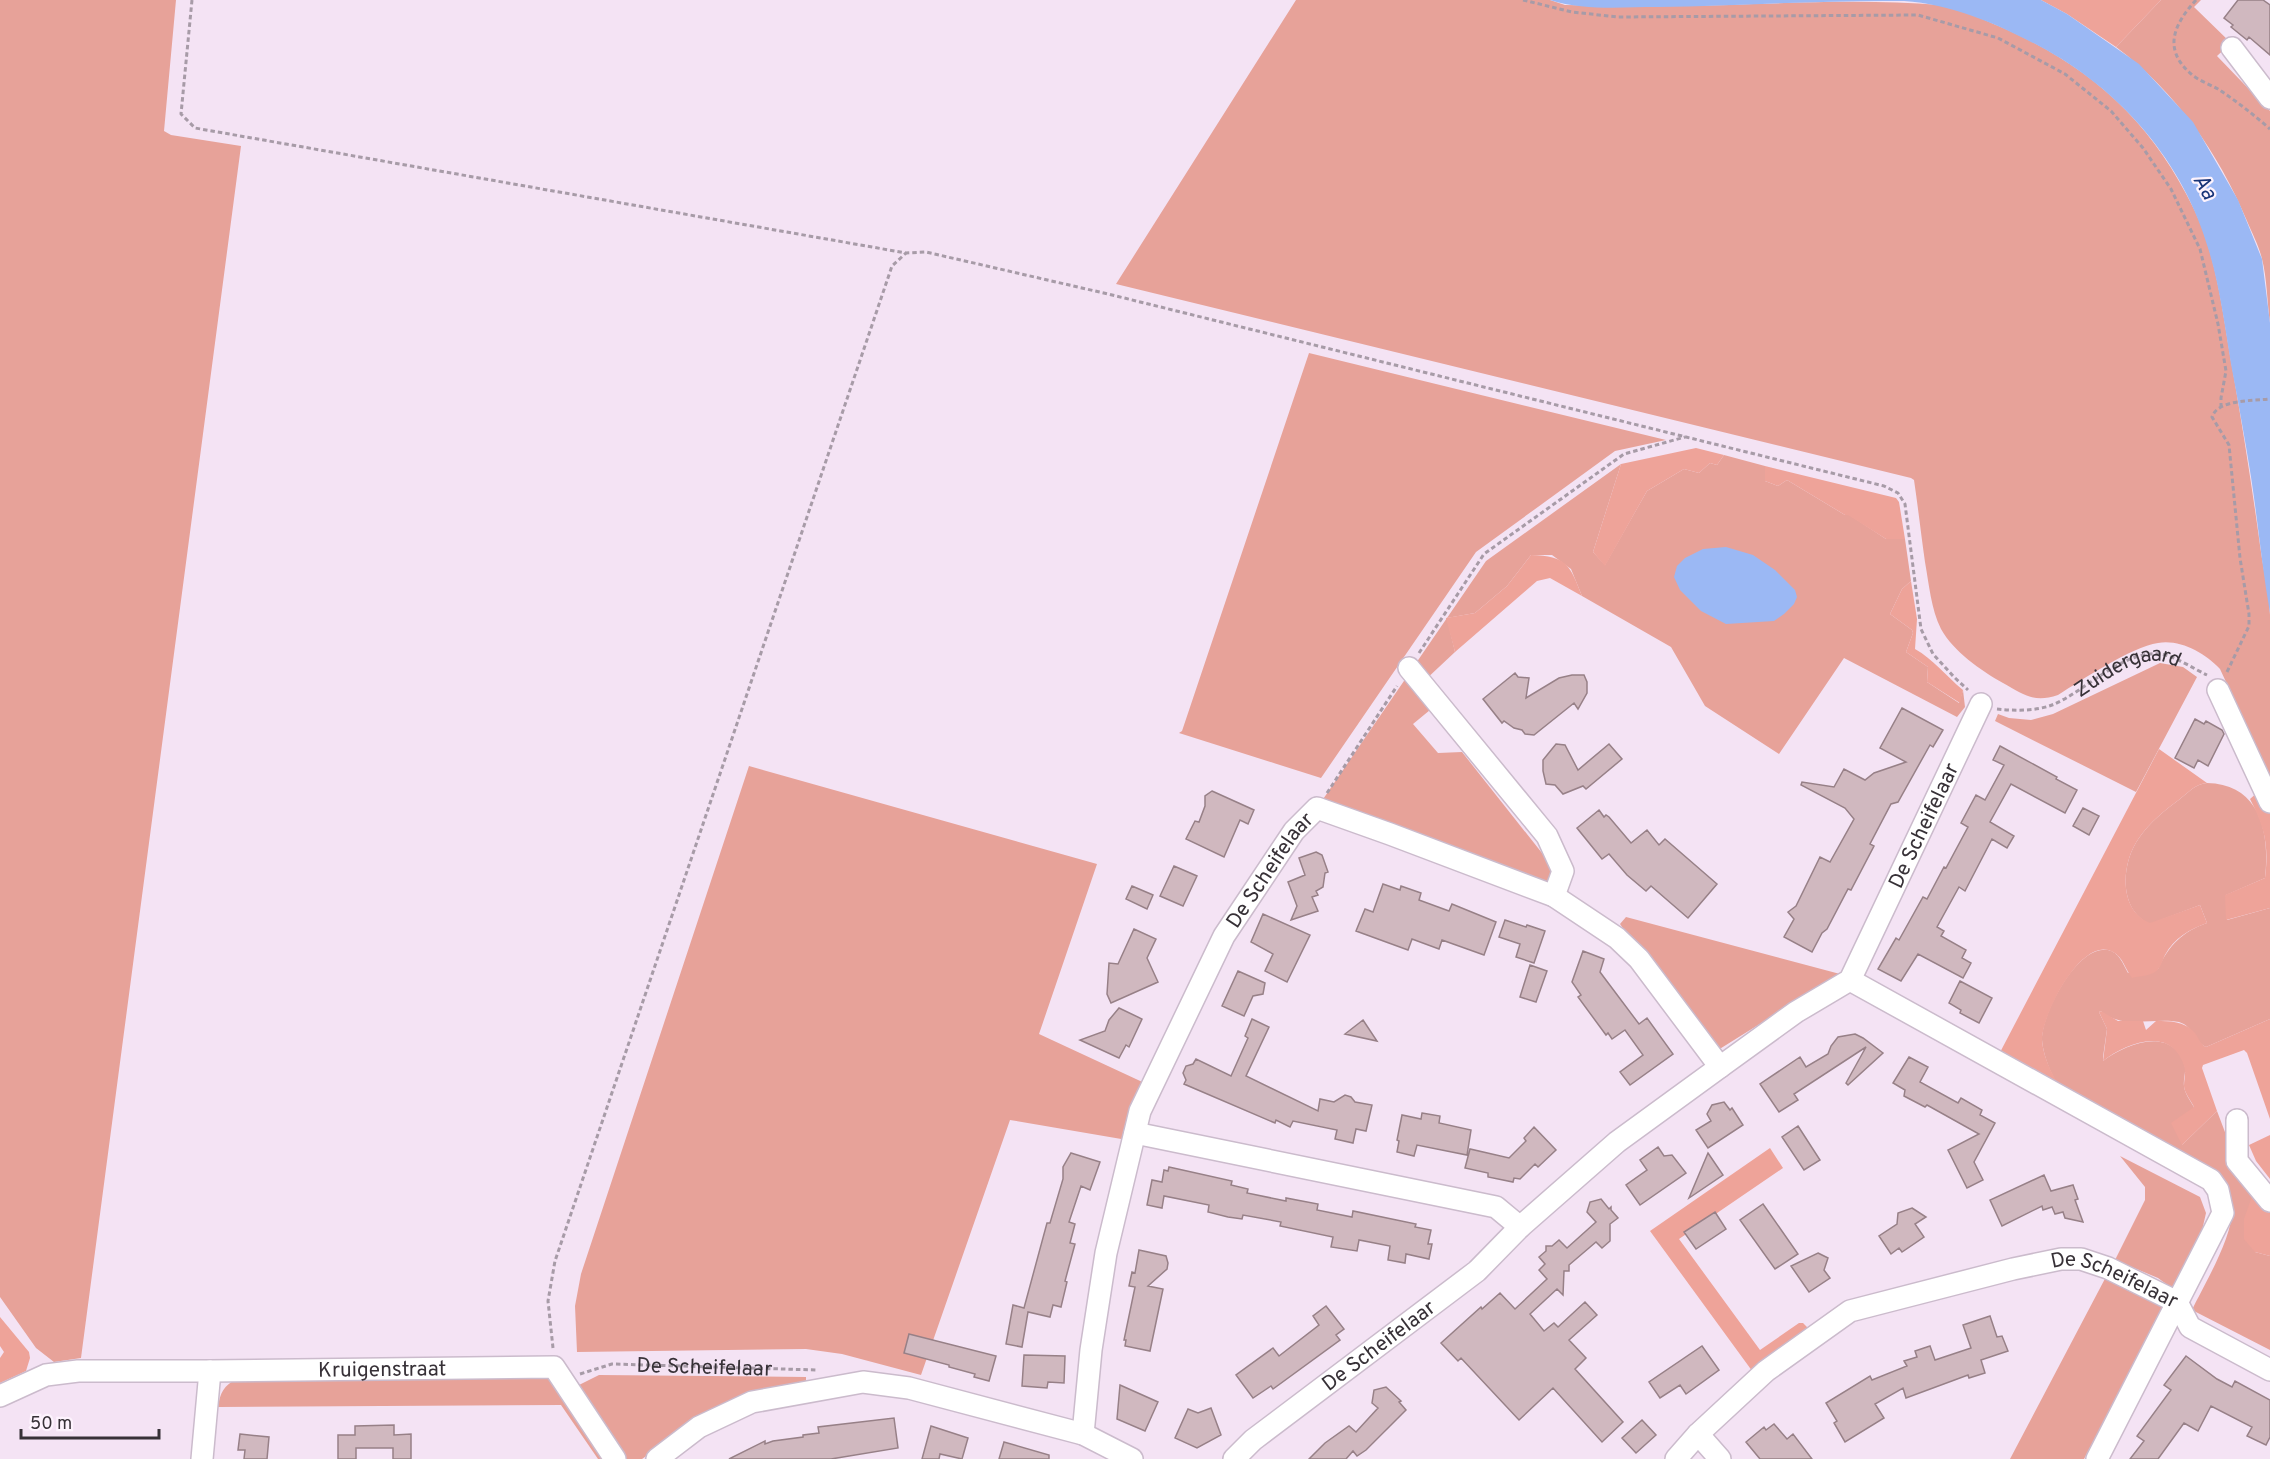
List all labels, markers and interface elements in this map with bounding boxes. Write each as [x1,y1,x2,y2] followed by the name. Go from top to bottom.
[2186,169,2222,206] water label: Aa
[2069,642,2185,704] street label: Zuidergaard
[1883,759,1966,893] street label: De Scheifelaar
[1221,807,1320,934] street label: De Scheifelaar
[2048,1247,2182,1315] street label: De Scheifelaar
[1317,1295,1442,1398] street label: De Scheifelaar
[636,1353,773,1384] street label: De Scheifelaar
[318,1356,447,1385] street label: Kruigenstraat
[21,1402,159,1440] scale bar
[30,1413,72,1436] text: 50 m

